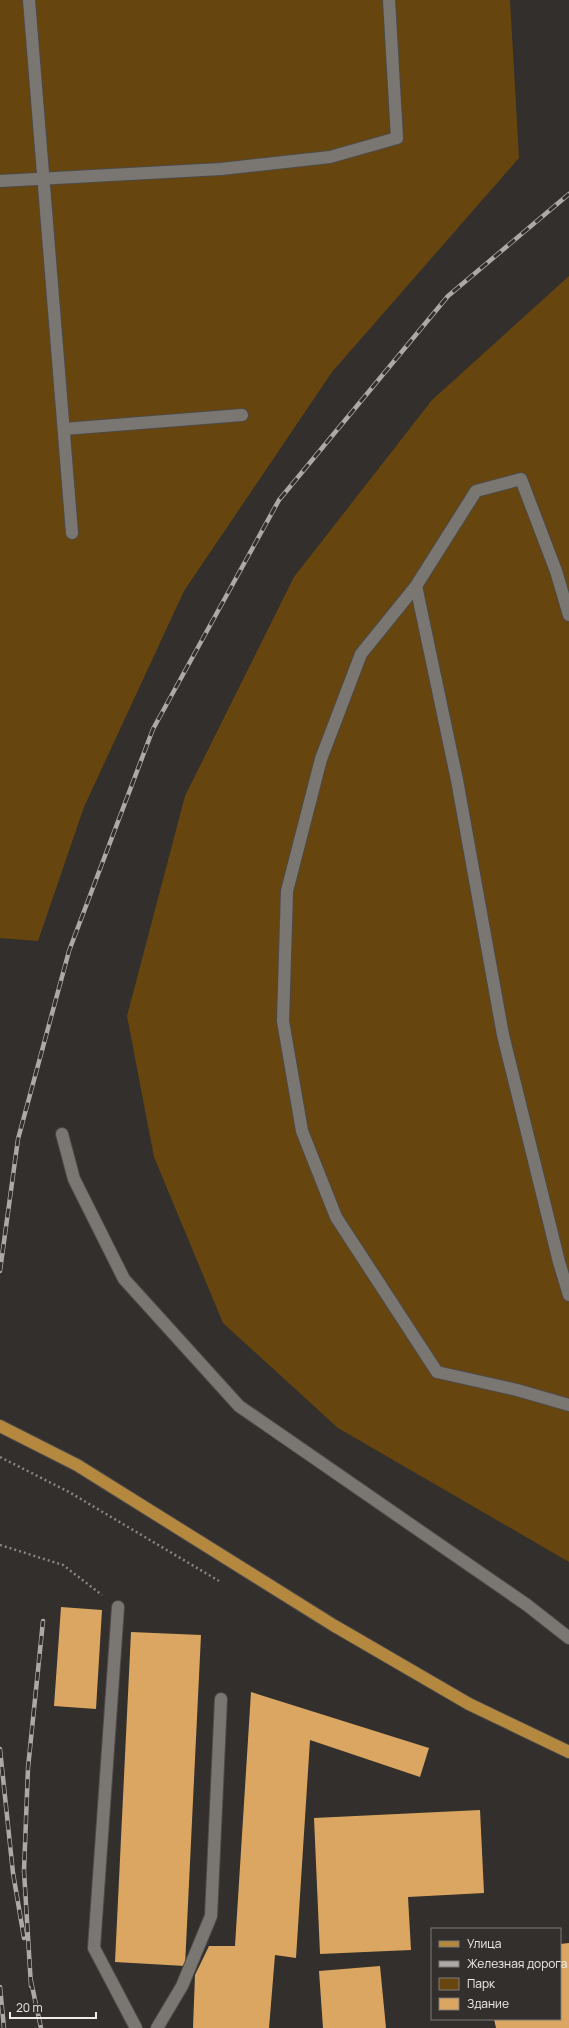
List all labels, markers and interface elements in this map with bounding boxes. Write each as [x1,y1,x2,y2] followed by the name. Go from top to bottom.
[431,1928,561,2020] legend
[467,1935,501,1952] text: Улица
[467,1955,567,1972] text: Железная дорога
[467,1975,496,1992] text: Парк
[10,1994,96,2020] scale bar
[467,1995,509,2012] text: Здание
[16,1999,43,2016] text: 20 m

